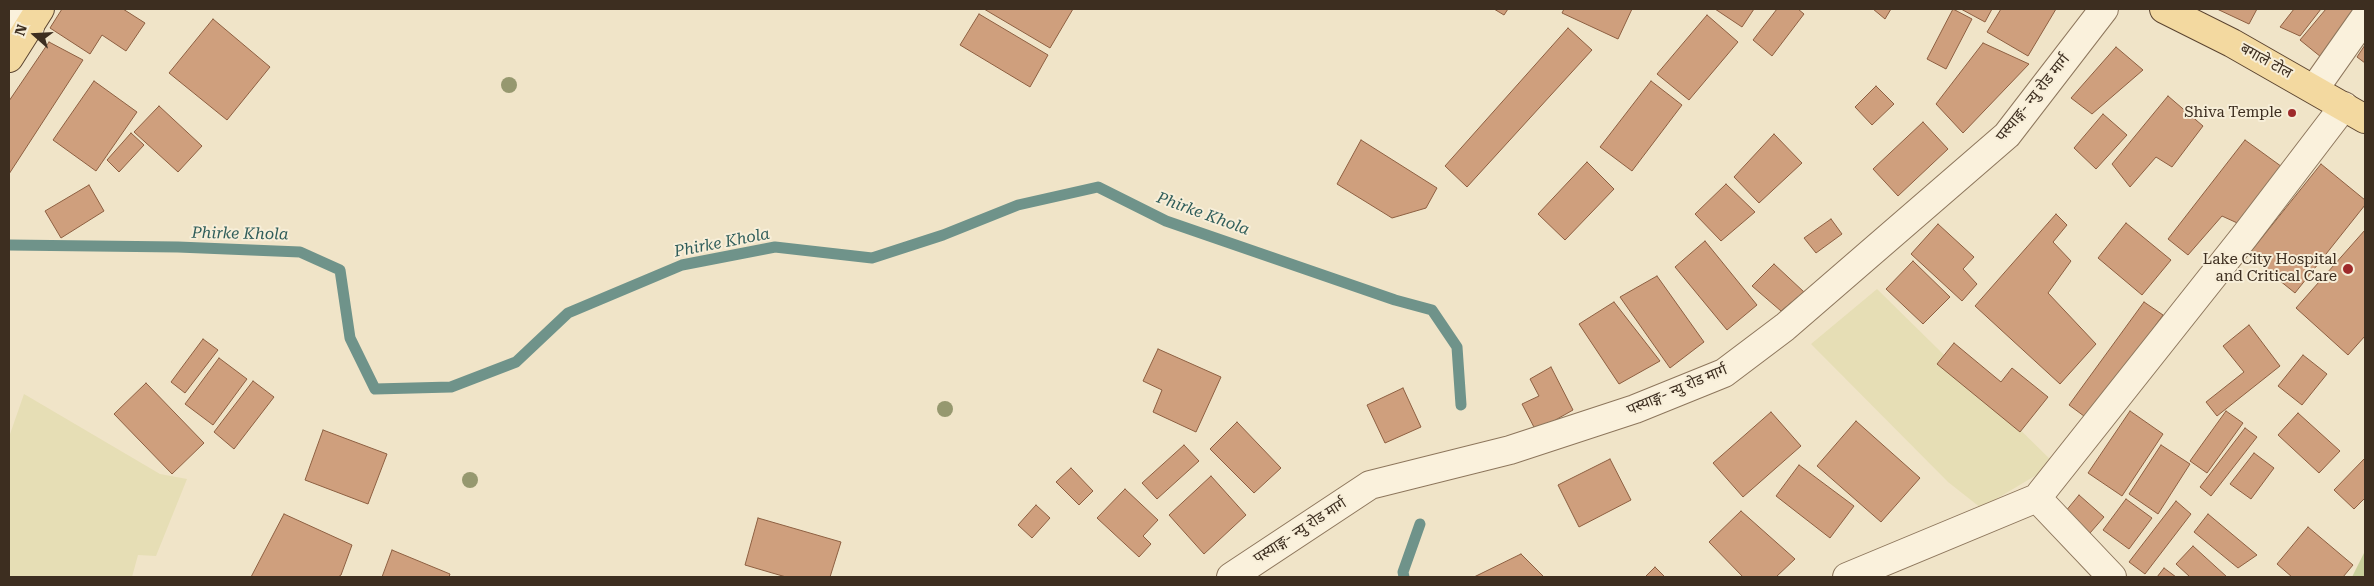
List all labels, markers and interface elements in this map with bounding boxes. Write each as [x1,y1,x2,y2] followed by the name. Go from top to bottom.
[10,10,60,60] north arrow
[11,22,30,38] text: N
[2237,39,2295,83] street label: बगाले टोल
[1992,51,2074,145] street label: पस्याङ्ग- न्यु रोड मार्ग
[2184,104,2282,122] place label: Shiva Temple
[2286,107,2298,119] marker: Shiva Temple
[1154,188,1252,240] water label: Phirke Khola
[191,224,289,244] water label: Phirke Khola
[673,224,771,262] water label: Phirke Khola
[2203,251,2337,286] place label: Lake City Hospital and Critical Care
[2341,262,2355,276] marker: Lake City Hospital and Critical Care
[1624,361,1730,419] street label: पस्याङ्ग- न्यु रोड मार्ग
[1250,494,1350,568] street label: पस्याङ्ग- न्यु रोड मार्ग

